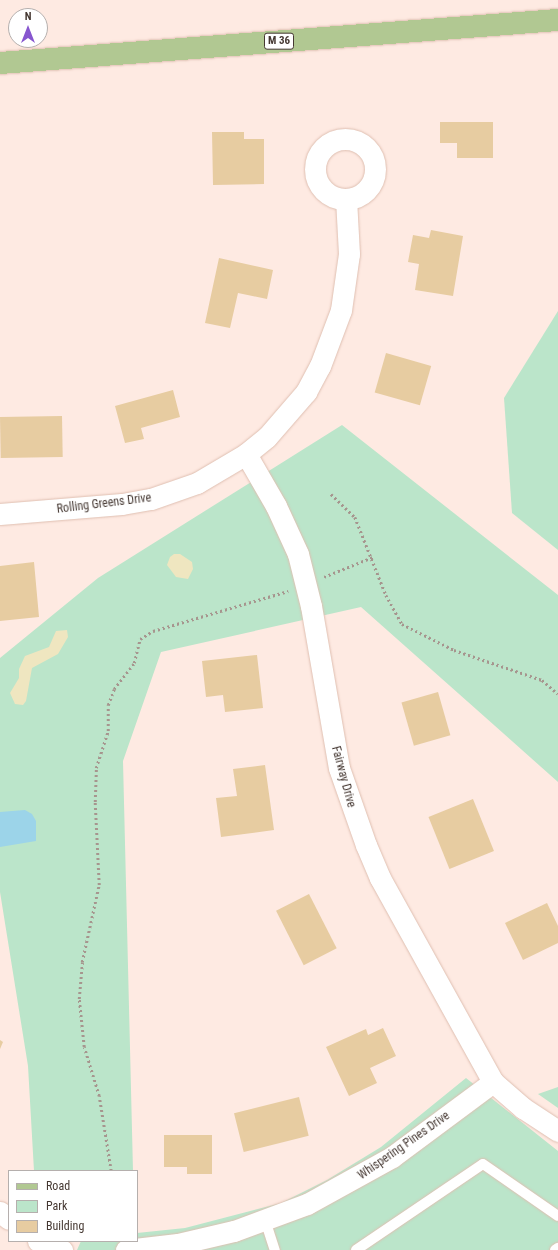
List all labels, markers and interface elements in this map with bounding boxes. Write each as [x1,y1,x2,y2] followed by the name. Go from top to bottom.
[8,8,48,48] north arrow
[25,10,31,23] text: N
[264,32,294,50] road number: M 36
[56,491,152,517] street label: Rolling Greens Drive
[328,745,358,809] street label: Fairway Drive
[355,1109,453,1183] street label: Whispering Pines Drive
[8,1170,138,1242] legend
[46,1179,70,1193] text: Road
[46,1199,67,1213] text: Park
[46,1219,84,1233] text: Building

